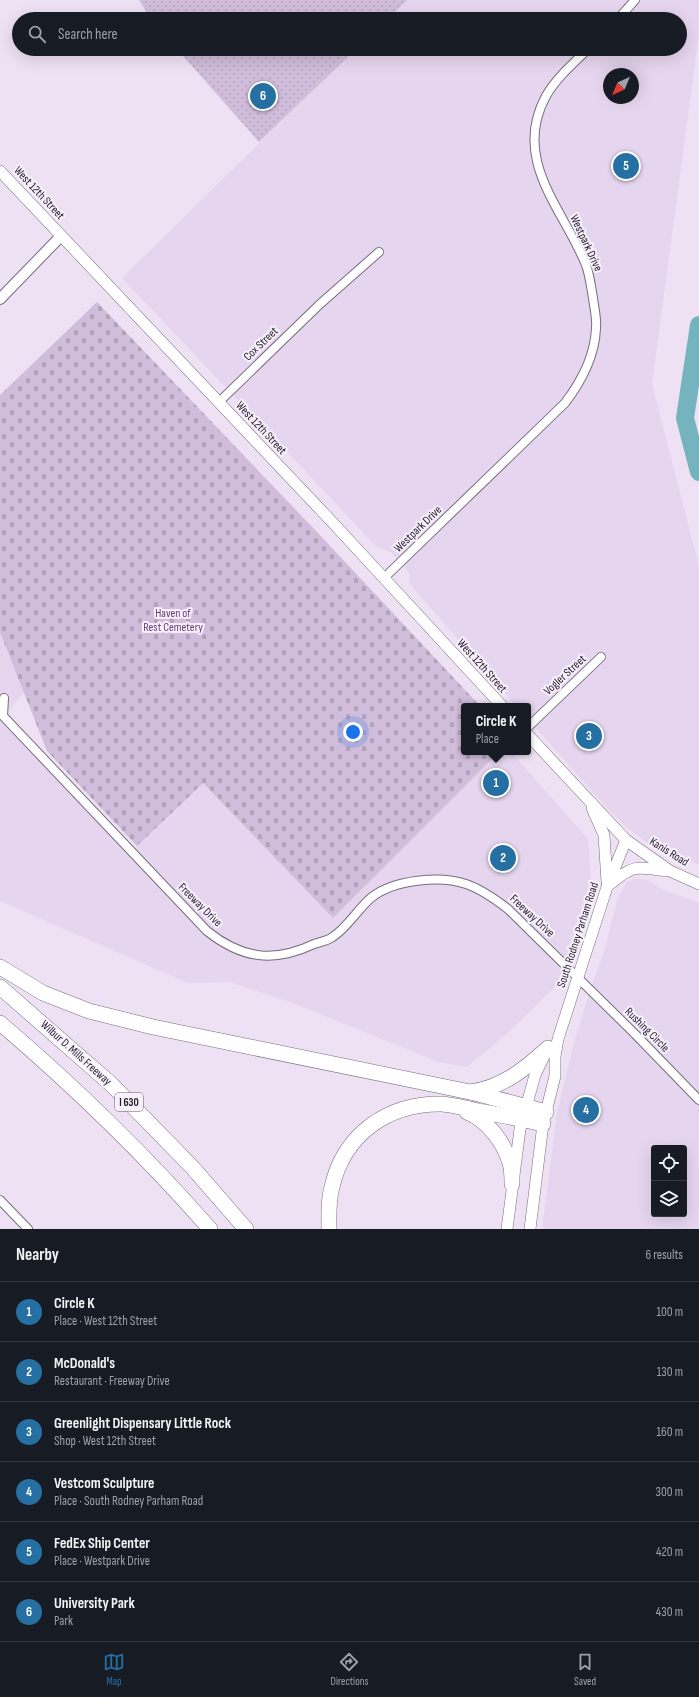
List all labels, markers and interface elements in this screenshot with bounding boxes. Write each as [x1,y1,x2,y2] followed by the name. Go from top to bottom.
[12,12,687,56] search box
[26,23,48,45] icon: search
[58,25,118,44] text: Search here
[603,68,639,104] north arrow
[250,81,276,111] pin: 6
[613,151,639,181] pin: 5
[10,163,68,223] street label: West 12th Street
[566,212,606,274] street label: Westpark Drive
[241,324,282,364] street label: Cox Street
[232,398,290,458] street label: West 12th Street
[391,502,445,556] street label: Westpark Drive
[143,606,203,635] park label: Haven of Rest Cemetery
[454,636,510,696] street label: West 12th Street
[541,651,590,698] street label: Vogler Street
[461,703,531,755] popup
[476,712,516,731] text: Circle K
[576,721,602,751] pin: 3
[343,722,363,742] your location
[476,731,499,747] text: Place
[483,768,509,798] pin: 1
[647,834,691,870] street label: Kanis Road
[490,843,516,873] pin: 2
[175,880,225,930] street label: Freeway Drive
[554,880,602,990] street label: South Rodney Parham Road
[506,891,558,941] street label: Freeway Drive
[621,1004,673,1056] street label: Rushing Circle
[37,1017,115,1089] street label: Wilbur D. Mills Freeway
[115,1093,143,1111] road number: I 630
[573,1095,599,1125] pin: 4
[651,1145,687,1217] map controls
[651,1145,687,1181] button: locate
[651,1181,687,1217] button: layers
[16,1245,59,1265] text: Nearby
[645,1247,683,1263] text: 6 results
[54,1294,95,1313] text: Circle K
[26,1304,32,1320] text: 1
[656,1304,683,1320] text: 100 m
[54,1313,157,1329] text: Place · West 12th Street
[54,1354,115,1373] text: McDonald's
[26,1364,32,1380] text: 2
[657,1364,683,1380] text: 130 m
[54,1373,170,1389] text: Restaurant · Freeway Drive
[54,1414,231,1433] text: Greenlight Dispensary Little Rock
[26,1424,32,1440] text: 3
[657,1424,683,1440] text: 160 m
[54,1433,156,1449] text: Shop · West 12th Street
[54,1474,155,1493] text: Vestcom Sculpture
[26,1484,32,1500] text: 4
[656,1484,683,1500] text: 300 m
[54,1493,203,1509] text: Place · South Rodney Parham Road
[54,1534,150,1553] text: FedEx Ship Center
[26,1544,32,1560] text: 5
[656,1544,683,1560] text: 420 m
[54,1553,150,1569] text: Place · Westpark Drive
[54,1594,135,1613] text: University Park
[26,1604,32,1620] text: 6
[656,1604,683,1620] text: 430 m
[54,1613,73,1629] text: Park
[103,1651,125,1688] tab: Map
[331,1651,368,1688] tab: Directions
[574,1651,596,1688] tab: Saved

